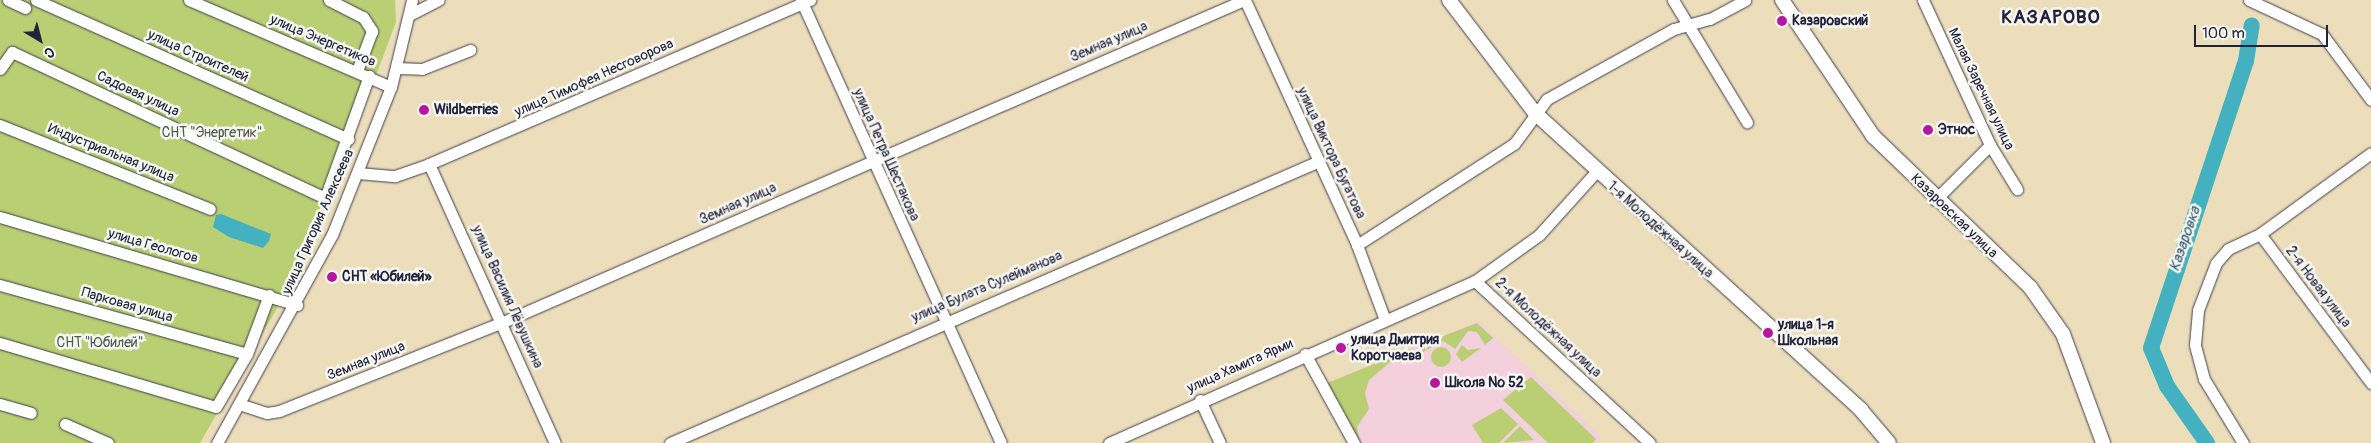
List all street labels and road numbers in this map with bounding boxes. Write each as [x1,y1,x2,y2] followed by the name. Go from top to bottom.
[268,11,378,71] street label: улица Энергетиков
[1068,18,1150,66] street label: Земная улица
[1944,25,2018,153] street label: Малая Заречная улица
[145,26,251,86] street label: улица Строителей
[512,35,676,121] street label: улица Тимофея Несговорова
[94,68,182,120] street label: Садовая улица
[1293,84,1369,222] street label: улица Виктора Бугатова
[849,86,923,224] street label: улица Петра Шестакова
[45,120,177,186] street label: Индустриальная улица
[278,147,358,297] street label: улица Григория Алексеева
[1907,170,2001,262] street label: Казаровская улица
[1604,178,1716,282] street label: 1-я Молодёжная улица
[697,180,779,228] street label: Земная улица
[468,223,546,371] street label: улица Василия Лёвушкина
[106,225,200,267] street label: улица Геологов
[2282,243,2354,331] street label: 2-я Новая улица
[909,248,1065,326] street label: улица Булата Сулейманова
[1492,275,1604,381] street label: 2-я Молодёжная улица
[79,284,175,326] street label: Парковая улица
[1184,335,1296,397] street label: улица Хамита Ярми
[325,338,407,384] street label: Земная улица

